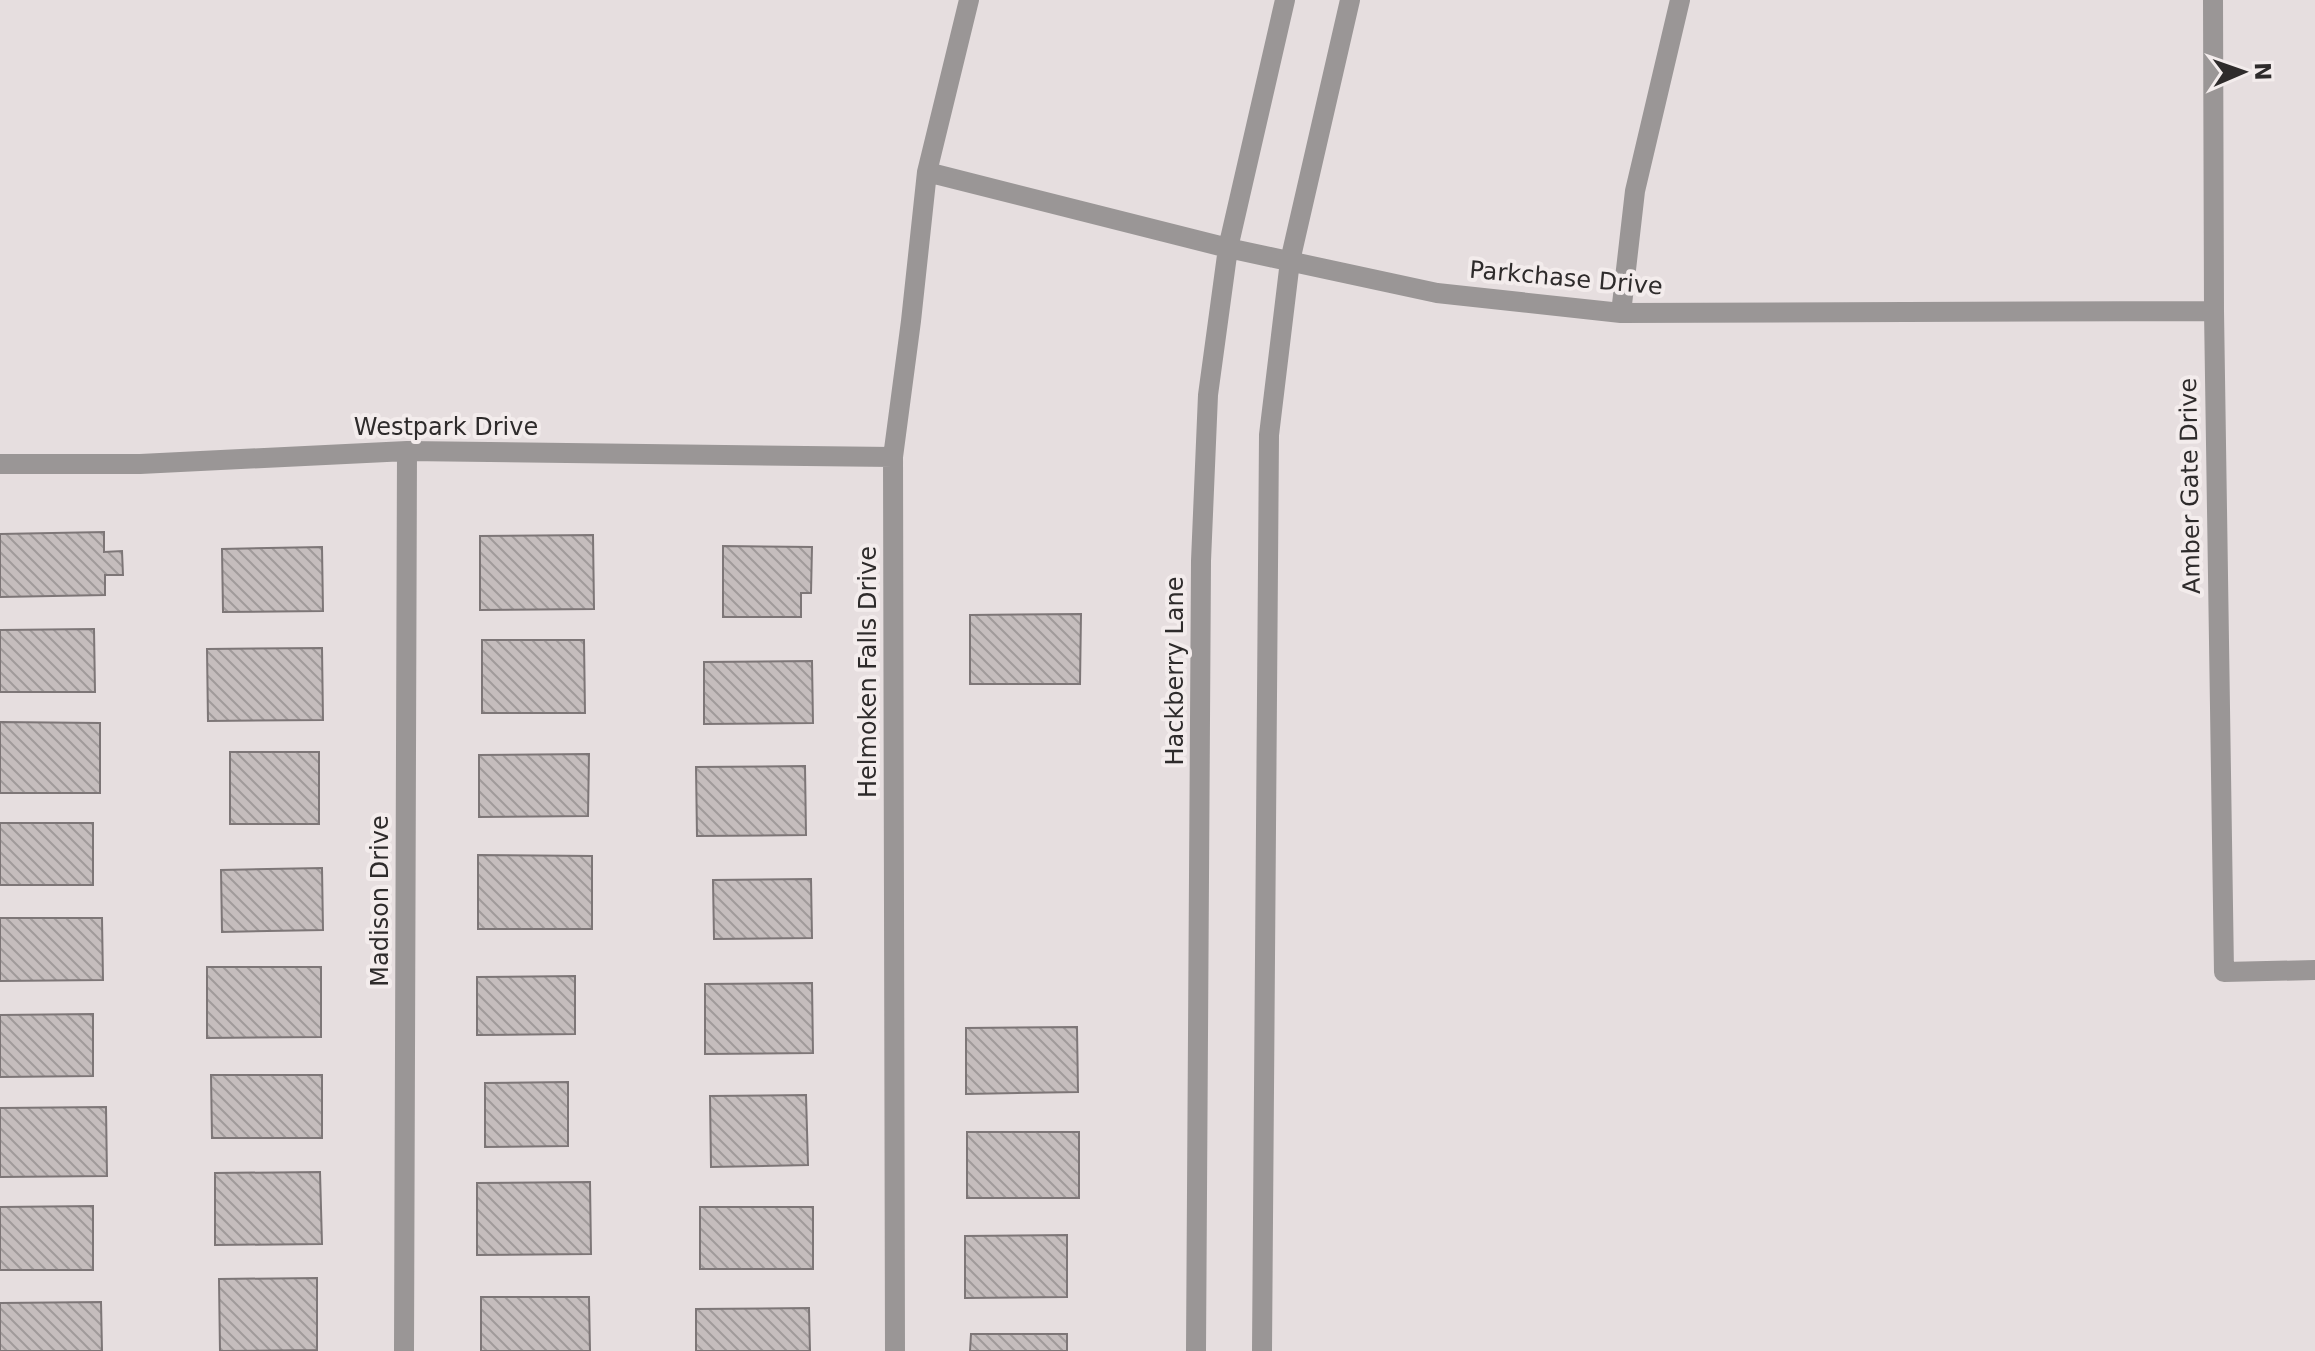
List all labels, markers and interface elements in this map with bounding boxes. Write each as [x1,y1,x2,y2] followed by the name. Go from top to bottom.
[2203,32,2283,112] north arrow
[2250,62,2275,81] text: N
[1468,256,1664,300] street label: Parkchase Drive
[2174,378,2206,594] street label: Amber Gate Drive
[354,413,538,441] street label: Westpark Drive
[854,546,882,798] street label: Helmoken Falls Drive
[1161,576,1189,766] street label: Hackberry Lane
[366,815,394,987] street label: Madison Drive

